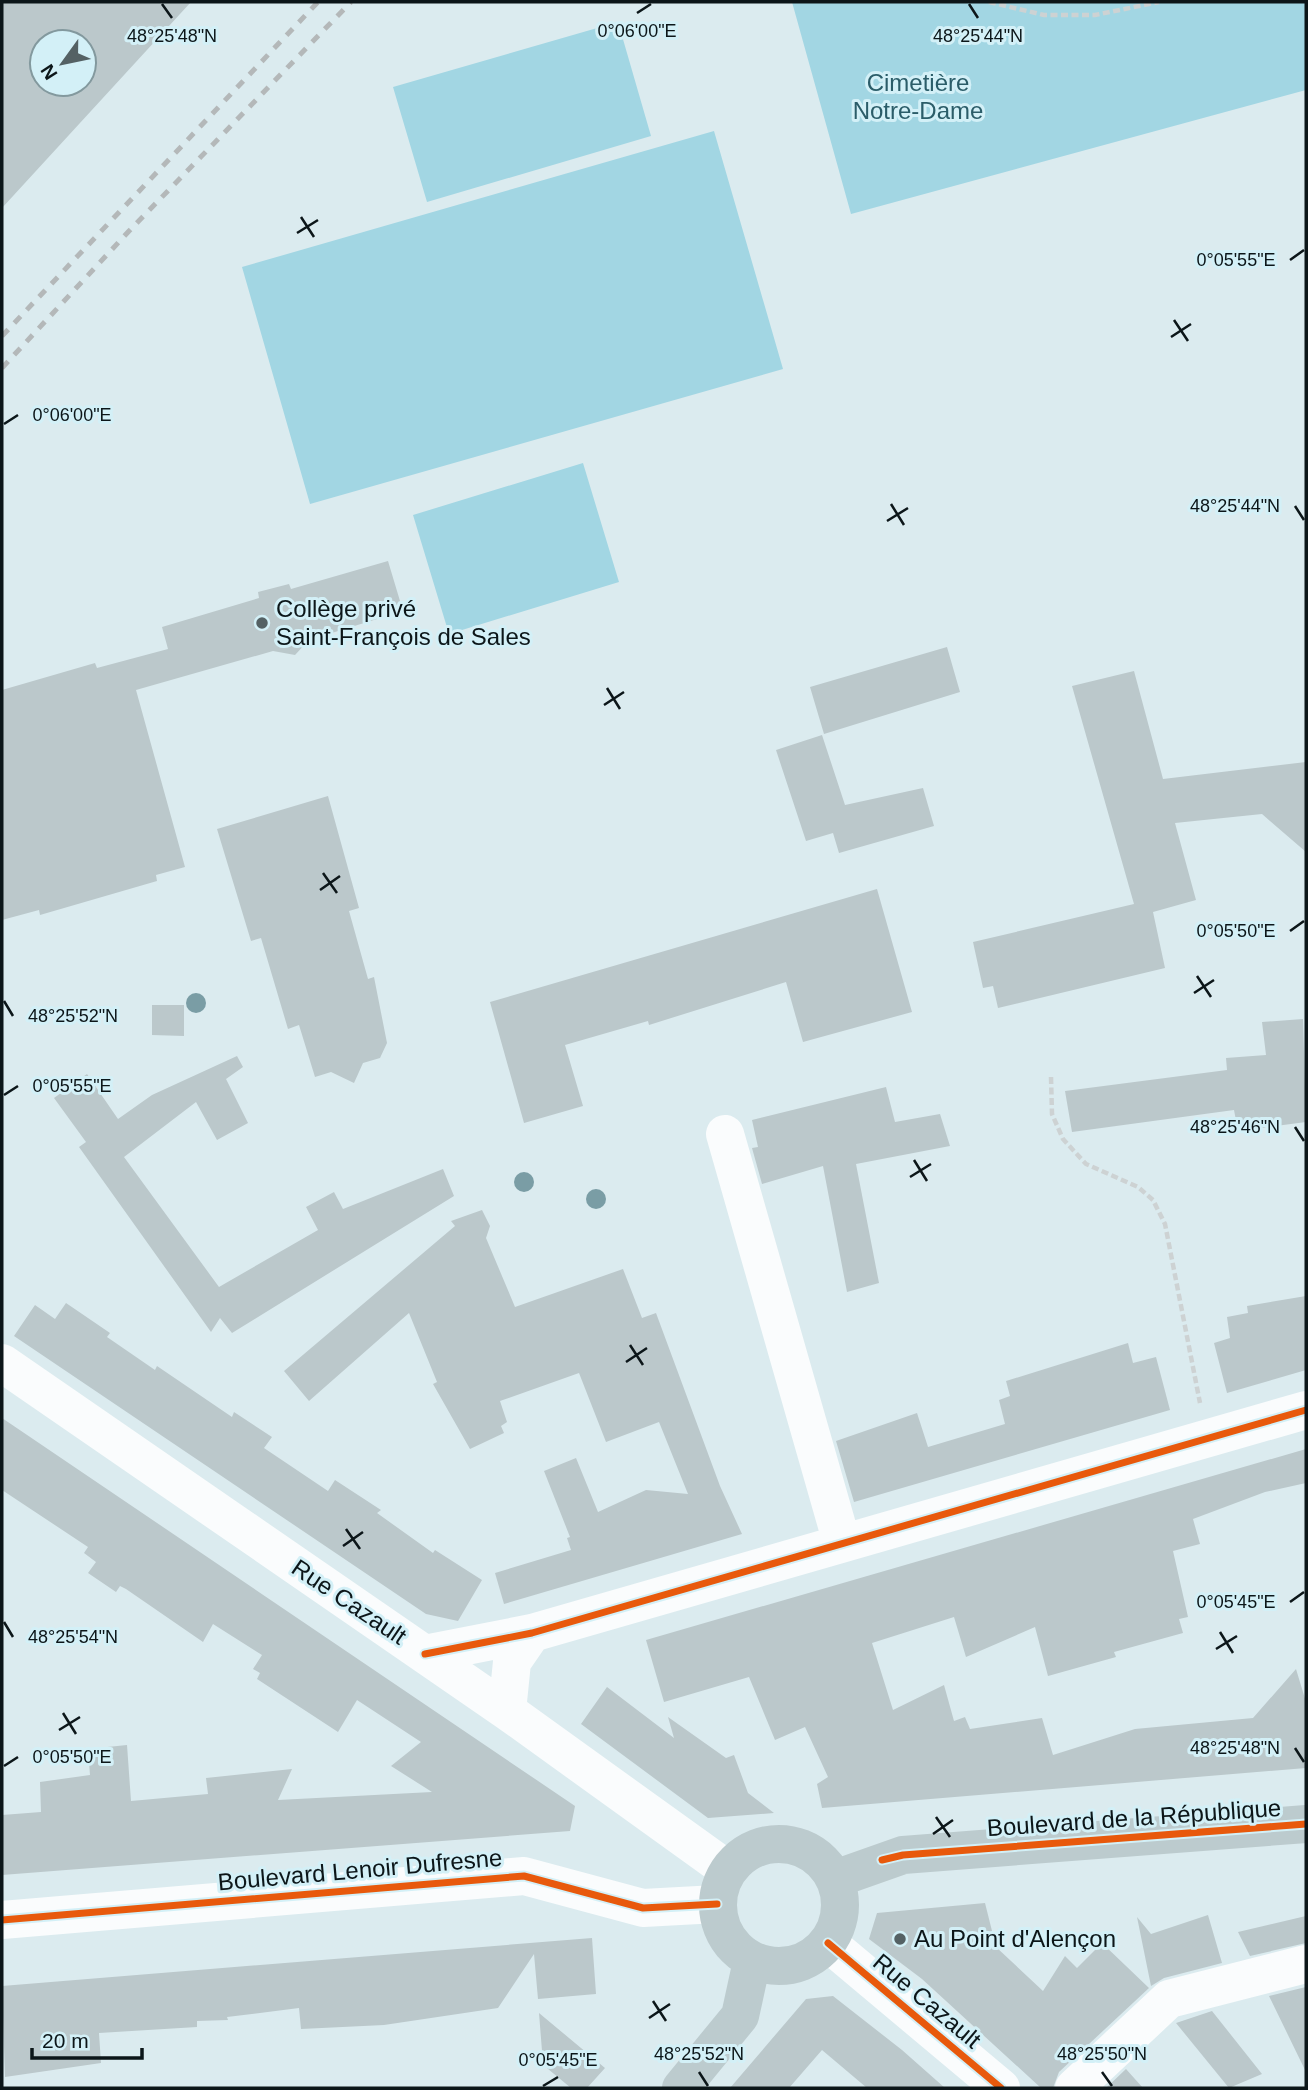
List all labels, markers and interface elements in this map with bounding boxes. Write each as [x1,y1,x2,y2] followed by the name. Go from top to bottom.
[597,21,677,41] text: 0°06'00"E
[127,26,217,46] text: 48°25'48"N
[933,26,1023,46] text: 48°25'44"N
[28,28,98,98] north arrow
[37,61,62,83] text: N
[853,69,983,124] park label: Cimetière Notre-Dame
[1196,250,1276,270] text: 0°05'55"E
[32,405,112,425] text: 0°06'00"E
[1190,496,1280,516] text: 48°25'44"N
[276,595,531,650] place label: Collège privé Saint-François de Sales
[254,615,270,631] marker: Collège privé Saint-François de Sales
[1196,921,1276,941] text: 0°05'50"E
[28,1006,118,1026] text: 48°25'52"N
[32,1076,112,1096] text: 0°05'55"E
[1190,1117,1280,1137] text: 48°25'46"N
[287,1553,412,1650] street label: Rue Cazault
[1196,1592,1276,1612] text: 0°05'45"E
[28,1627,118,1647] text: 48°25'54"N
[1190,1738,1280,1758] text: 48°25'48"N
[32,1747,112,1767] text: 0°05'50"E
[986,1794,1282,1841] street label: Boulevard de la République
[217,1844,503,1895] street label: Boulevard Lenoir Dufresne
[914,1925,1116,1952] place label: Au Point d'Alençon
[892,1931,908,1947] marker: Au Point d'Alençon
[868,1948,987,2054] street label: Rue Cazault
[32,2016,142,2060] scale bar
[42,2029,89,2052] text: 20 m
[654,2044,744,2064] text: 48°25'52"N
[1057,2044,1147,2064] text: 48°25'50"N
[518,2050,598,2070] text: 0°05'45"E

